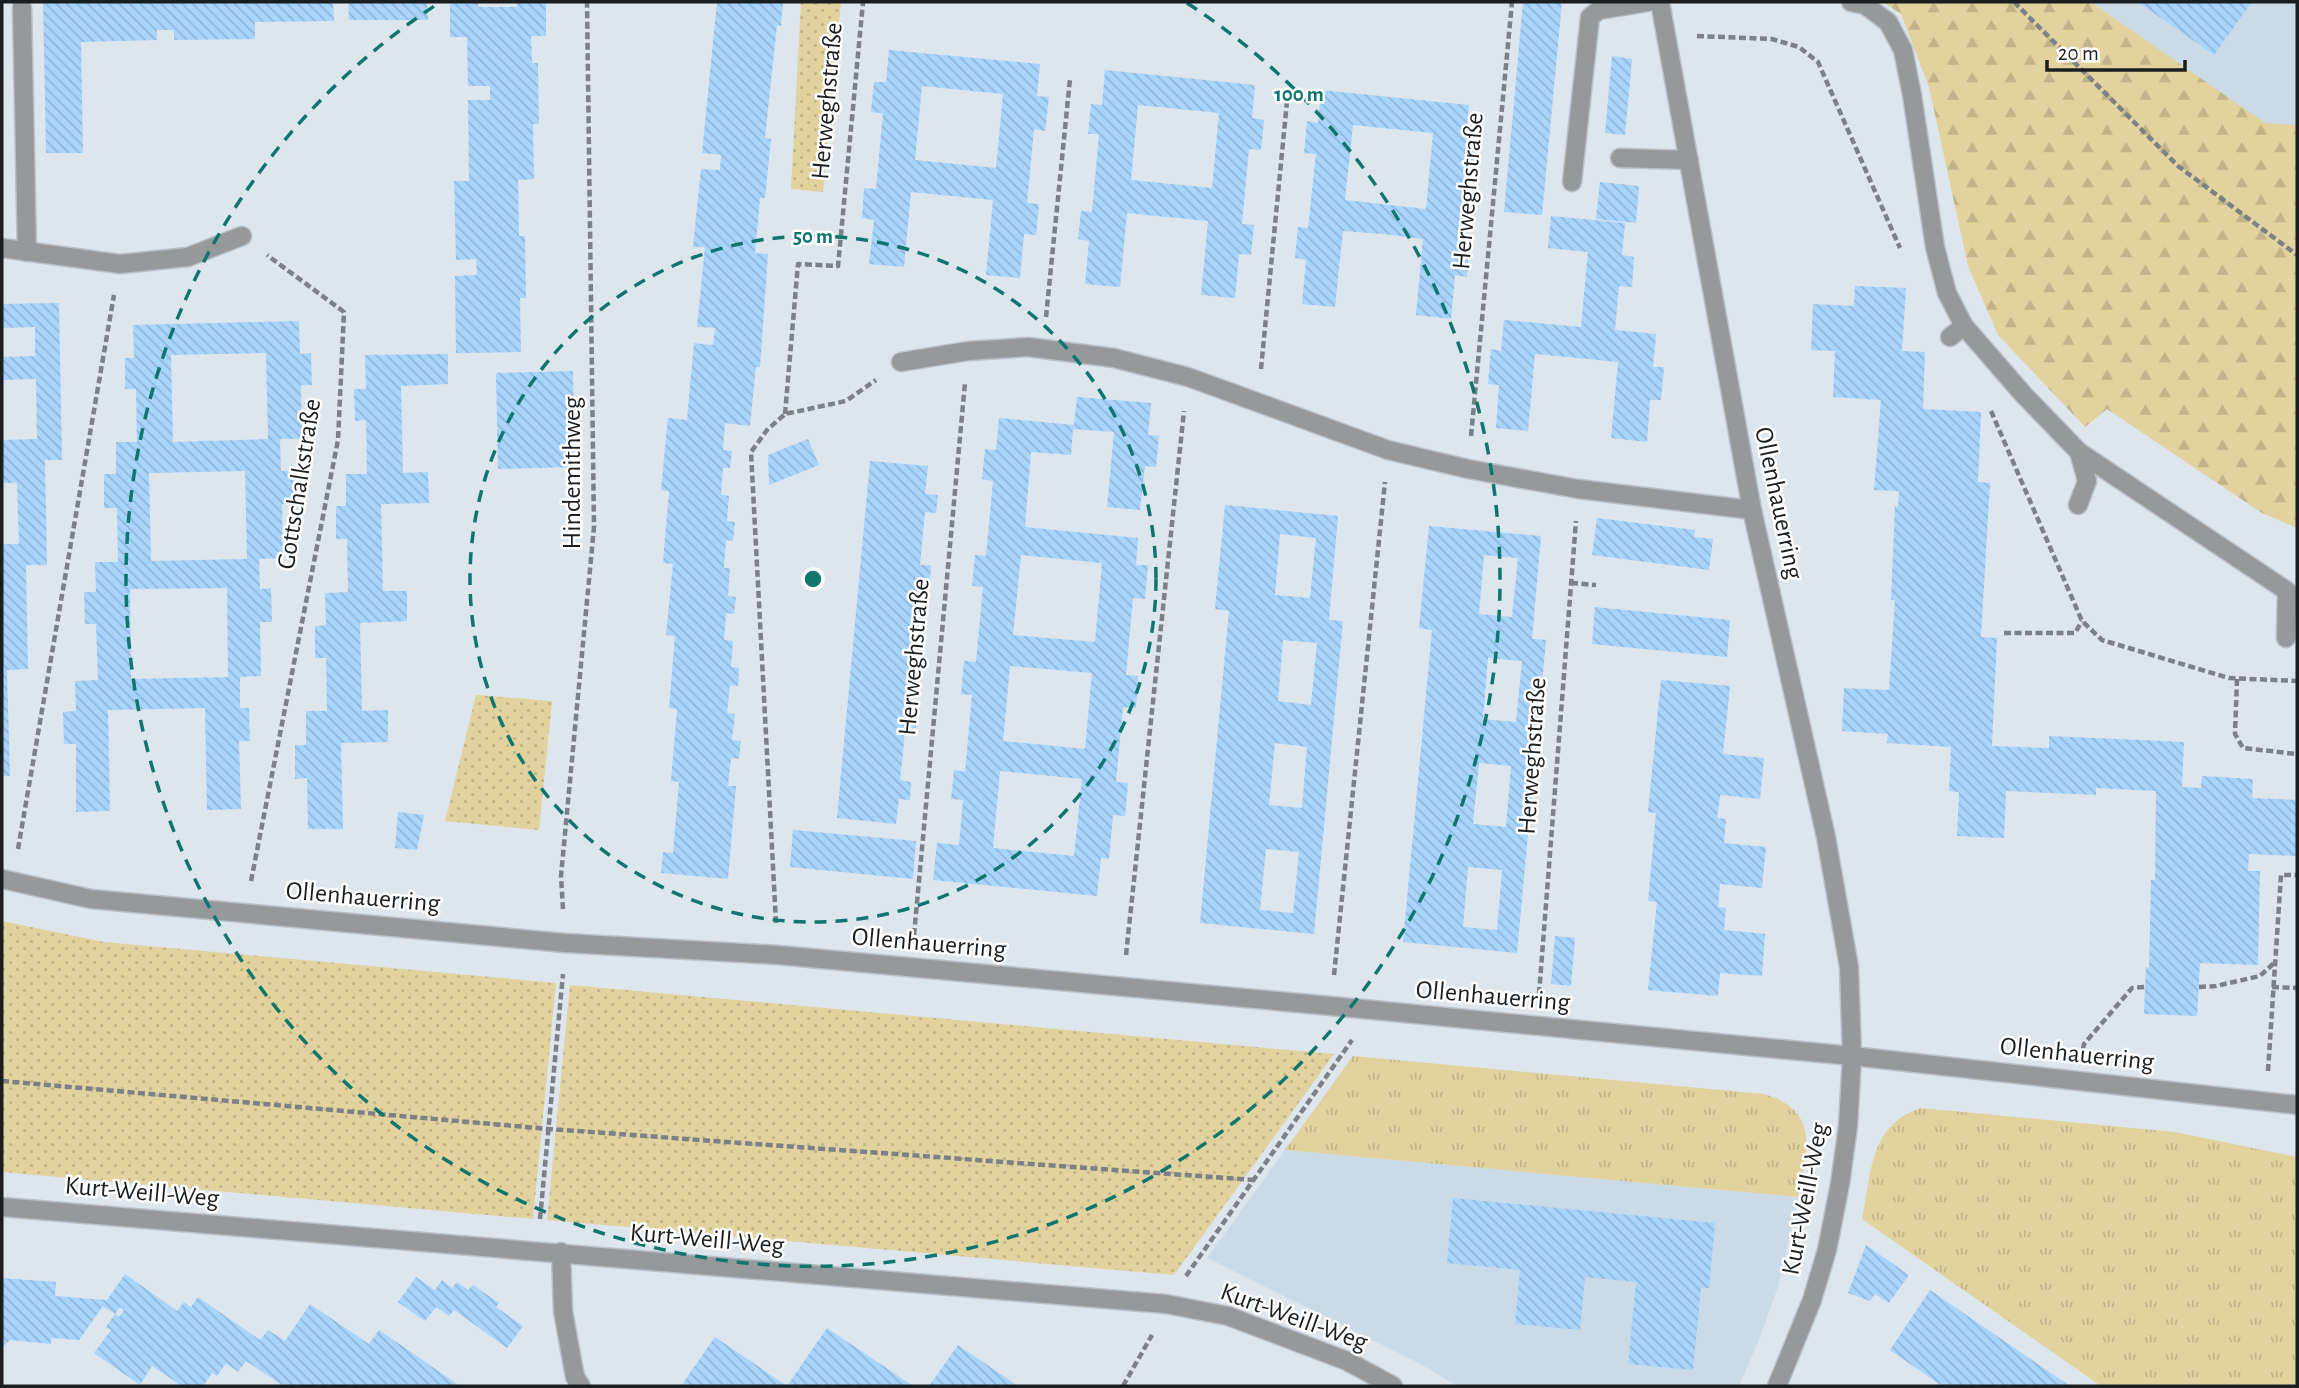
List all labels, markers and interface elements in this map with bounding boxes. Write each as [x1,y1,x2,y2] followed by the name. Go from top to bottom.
[807,21,847,181] street label: Herweghstraße
[2047,28,2185,72] scale bar
[2058,43,2099,64] text: 20 m
[1274,84,1324,105] text: 100 m
[1448,111,1488,271] street label: Herweghstraße
[793,226,833,247] text: 50 m
[559,396,585,549] street label: Hindemithweg
[273,397,325,571] street label: Gottschalkstraße
[1750,425,1808,582] street label: Ollenhauerring
[801,567,825,591] centre of rings
[894,577,934,737] street label: Herweghstraße
[1514,677,1550,835] street label: Herweghstraße
[285,877,442,917] street label: Ollenhauerring
[851,923,1008,963] street label: Ollenhauerring
[1415,976,1572,1016] street label: Ollenhauerring
[1999,1033,2156,1075] street label: Ollenhauerring
[1777,1120,1833,1277] street label: Kurt-Weill-Weg
[64,1172,220,1212] street label: Kurt-Weill-Weg
[629,1219,785,1259] street label: Kurt-Weill-Weg
[1217,1278,1371,1356] street label: Kurt-Weill-Weg

